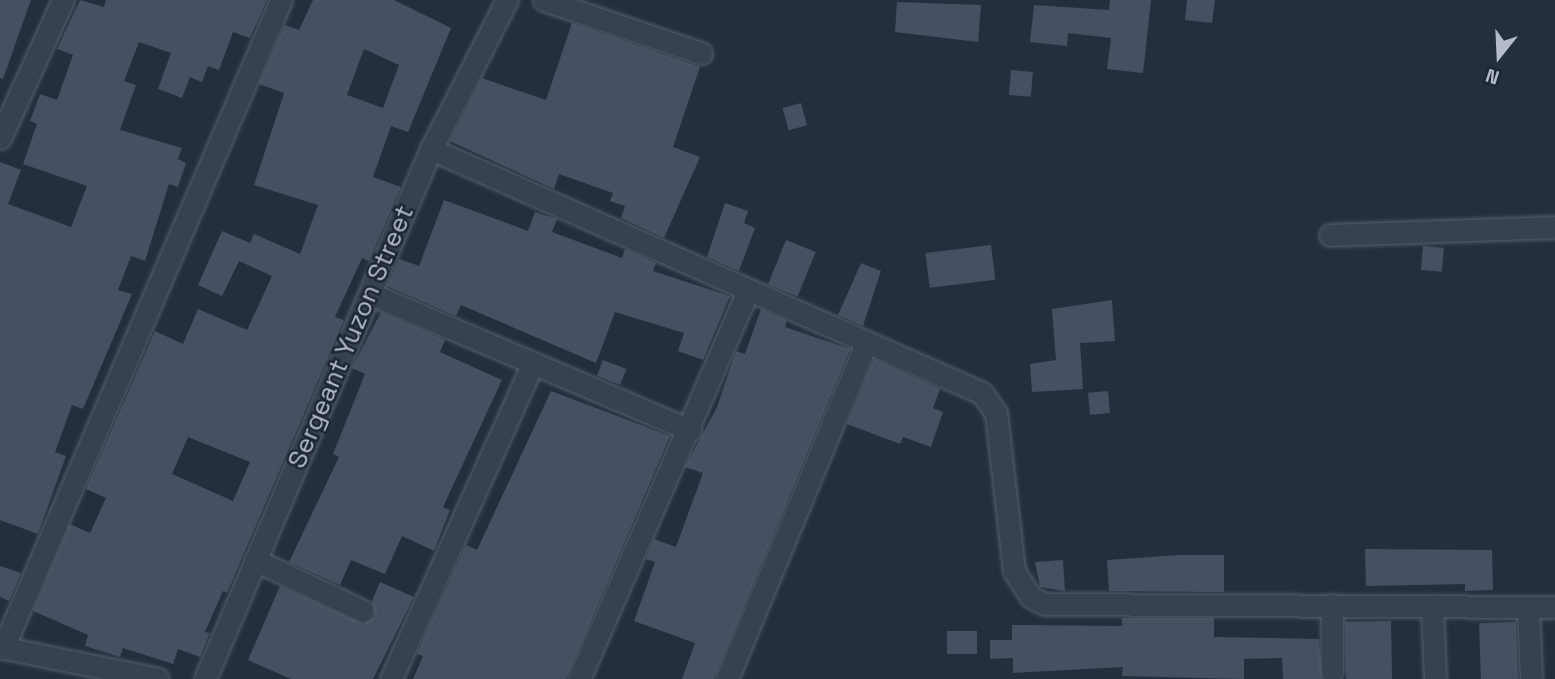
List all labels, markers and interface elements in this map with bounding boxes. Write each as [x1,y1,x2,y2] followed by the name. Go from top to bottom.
[1464,21,1534,91] north arrow
[1482,63,1502,90] text: N
[281,201,421,473] street label: Sergeant Yuzon Street

